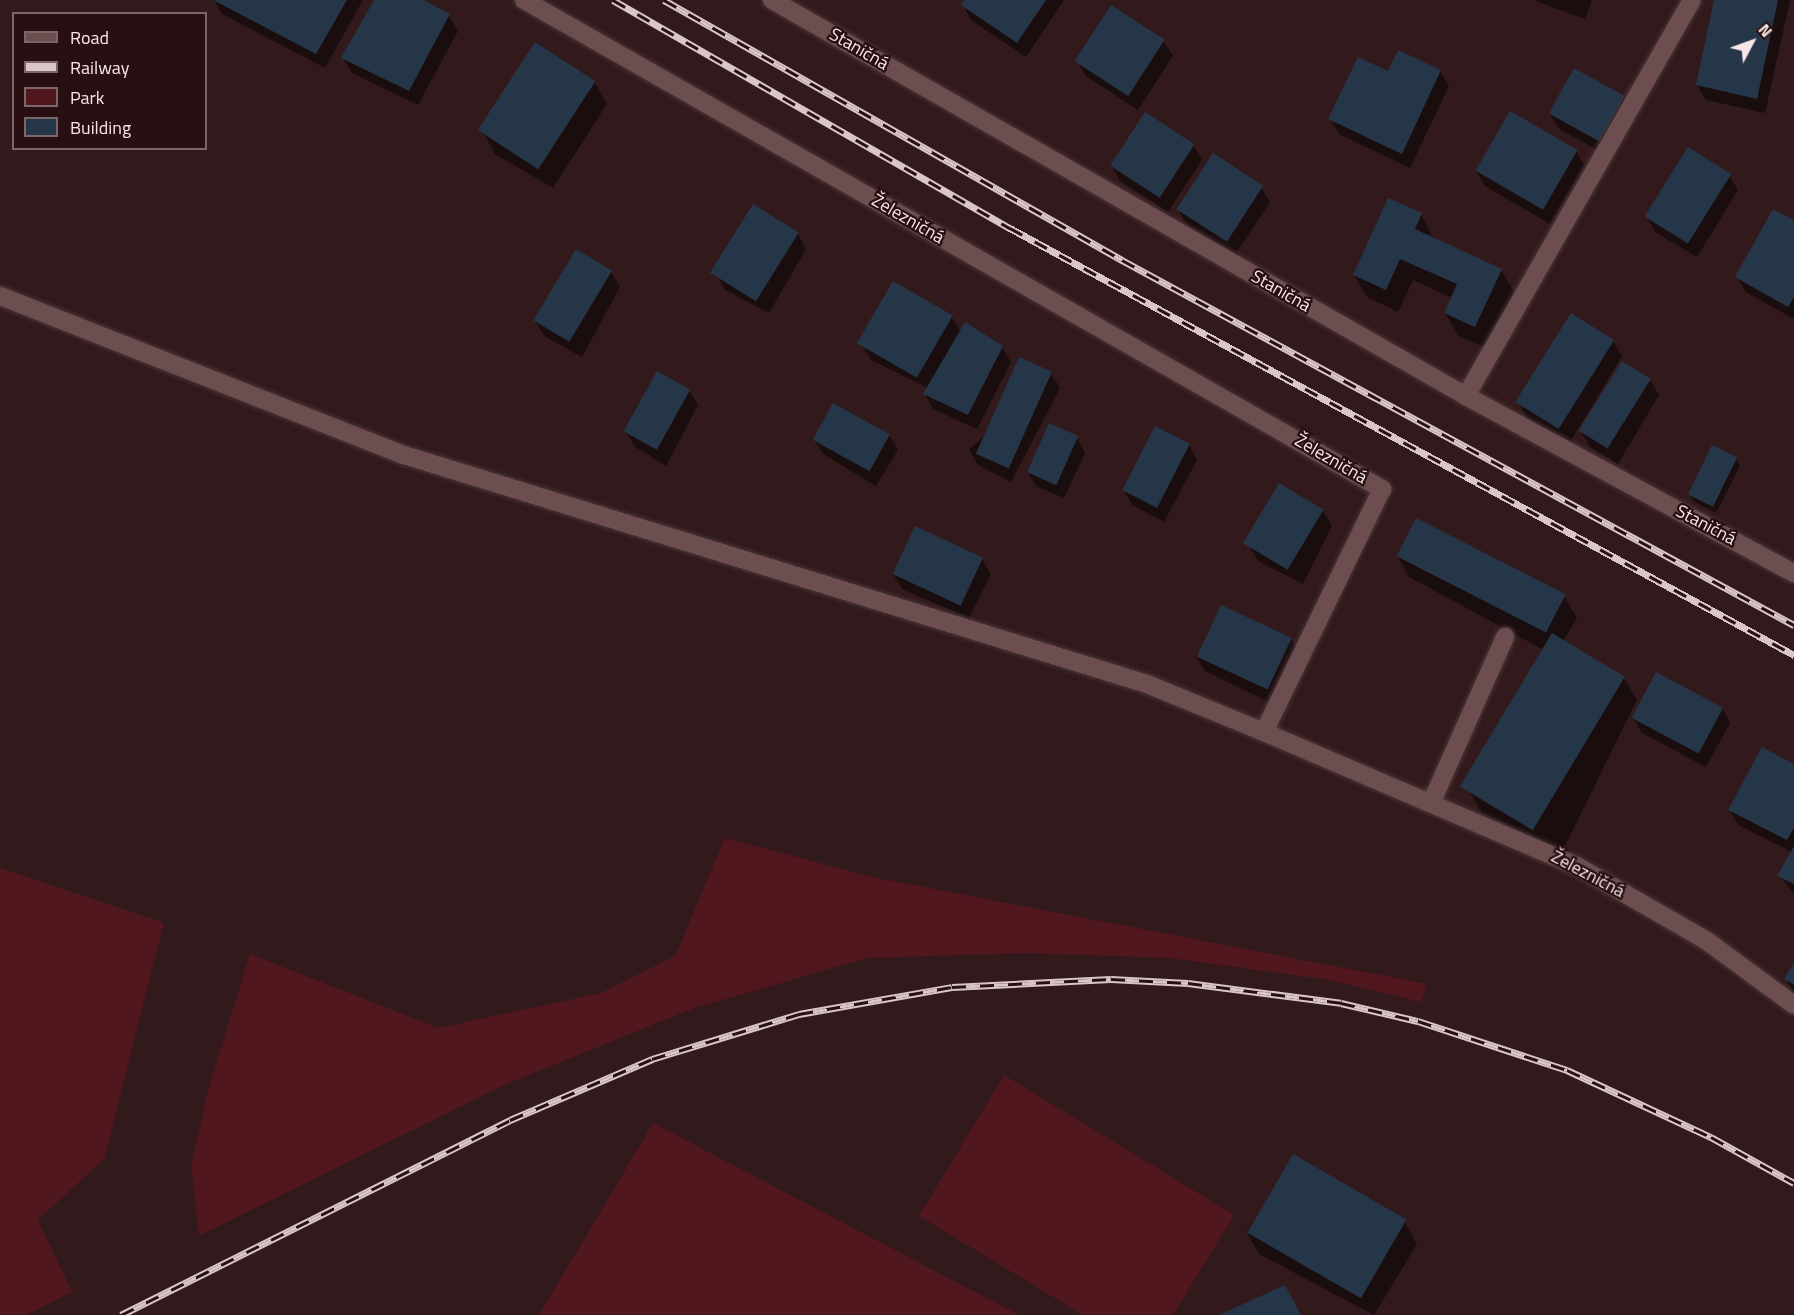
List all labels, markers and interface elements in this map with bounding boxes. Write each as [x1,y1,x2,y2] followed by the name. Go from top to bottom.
[12,12,207,150] legend
[1722,12,1782,72] north arrow
[1753,18,1778,42] text: N
[825,23,893,75] street label: Staničná
[70,24,109,51] text: Road
[70,54,129,81] text: Railway
[70,84,104,111] text: Park
[70,114,131,141] text: Building
[868,190,948,248] street label: Železničná
[1247,265,1315,317] street label: Staničná
[1291,430,1371,488] street label: Železničná
[1672,500,1740,550] street label: Staničná
[1548,846,1628,902] street label: Železničná

